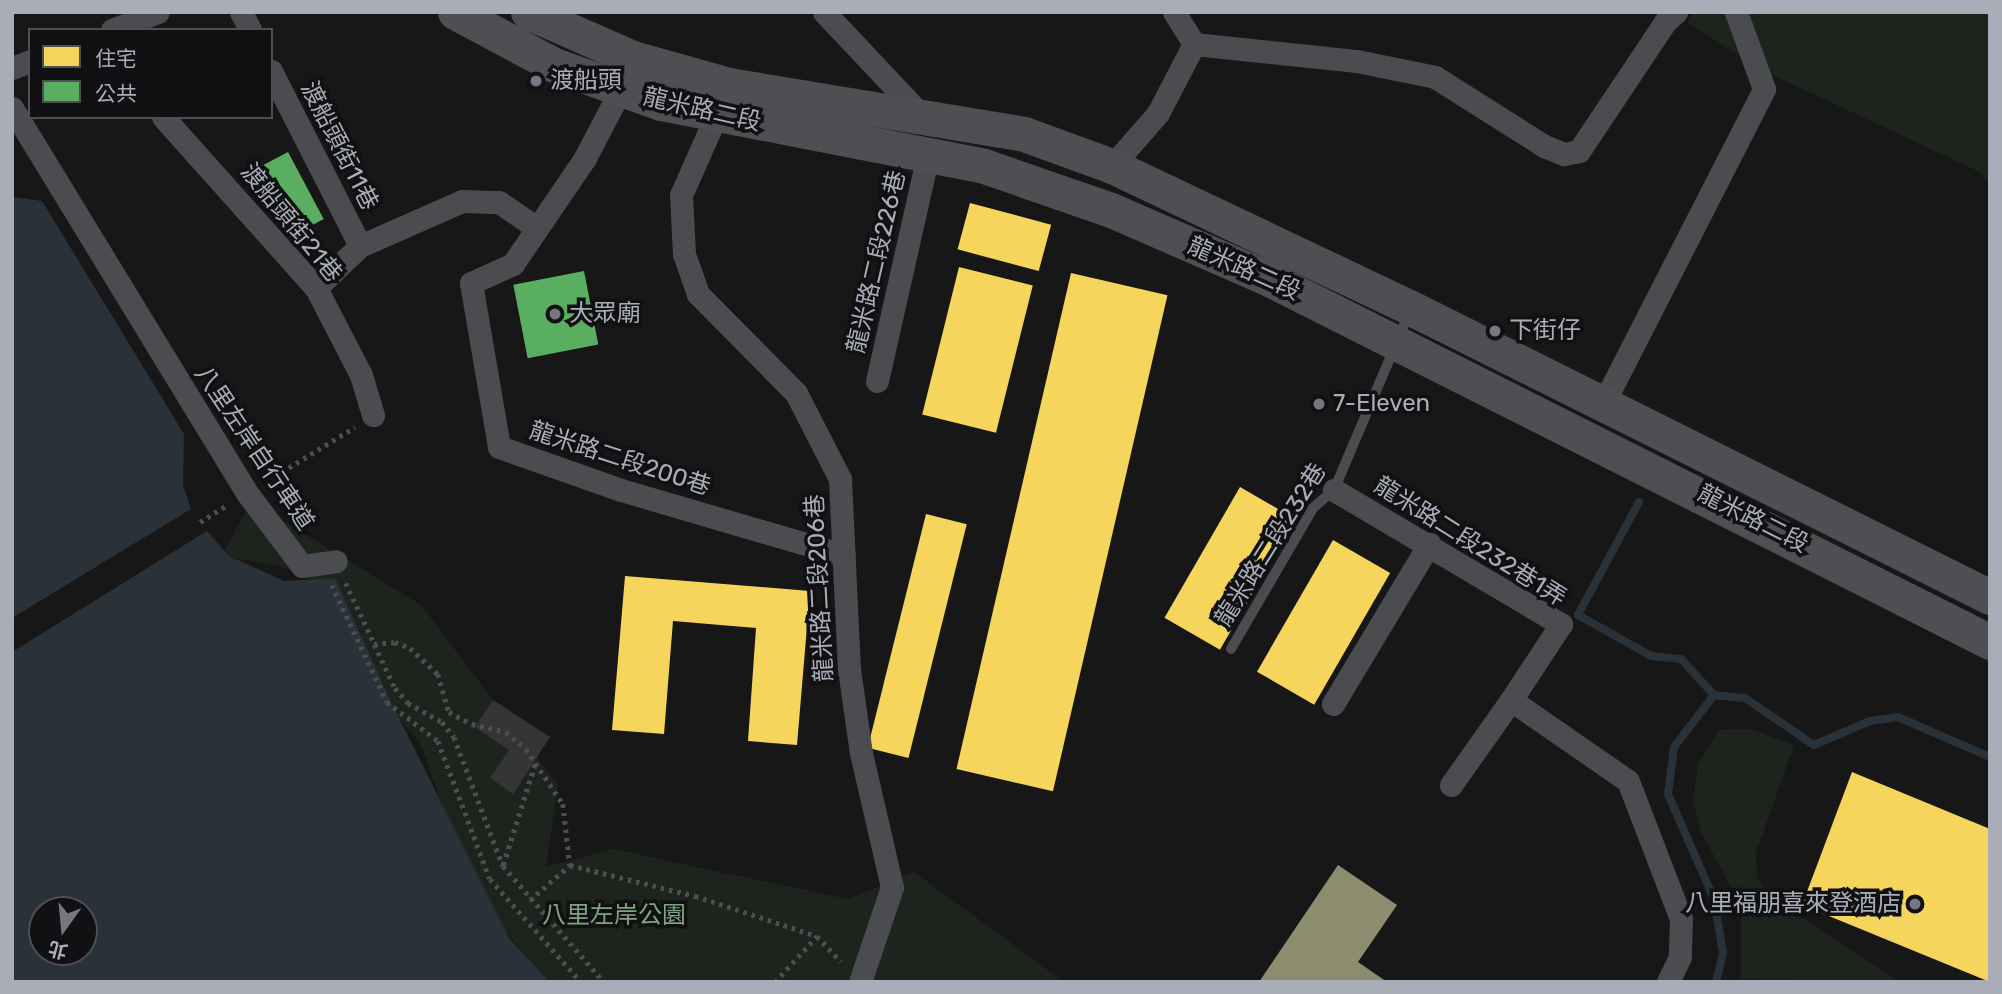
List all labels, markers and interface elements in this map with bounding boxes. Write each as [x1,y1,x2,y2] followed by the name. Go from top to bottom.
[28,28,273,119] legend
[95,46,137,71] text: 住宅
[550,67,622,95] place label: 渡船頭
[528,73,544,89] marker: 渡船頭
[294,77,384,215] street label: 渡船頭街11巷
[95,81,137,106] text: 公共
[640,82,764,138] street label: 龍米路二段
[234,158,348,288] street label: 渡船頭街21巷
[842,168,912,356] street label: 龍米路二段226巷
[1183,231,1305,307] street label: 龍米路二段
[569,300,641,328] place label: 大眾廟
[547,306,563,322] marker: 大眾廟
[1509,317,1581,345] place label: 下街仔
[1487,323,1503,339] marker: 下街仔
[188,360,320,536] street label: 八里左岸自行車道
[1333,390,1430,418] place label: 7-Eleven
[1311,396,1327,412] marker: 7-Eleven
[526,416,714,502] street label: 龍米路二段200巷
[1209,458,1333,632] street label: 龍米路二段232巷
[1369,471,1571,613] street label: 龍米路二段232巷1弄
[1693,479,1813,559] street label: 龍米路二段
[801,493,839,683] street label: 龍米路二段206巷
[1685,890,1901,918] place label: 八里福朋喜來登酒店
[28,896,98,966] north arrow
[1907,896,1923,912] marker: 八里福朋喜來登酒店
[542,902,686,930] park label: 八里左岸公園
[46,936,70,963] text: 北

